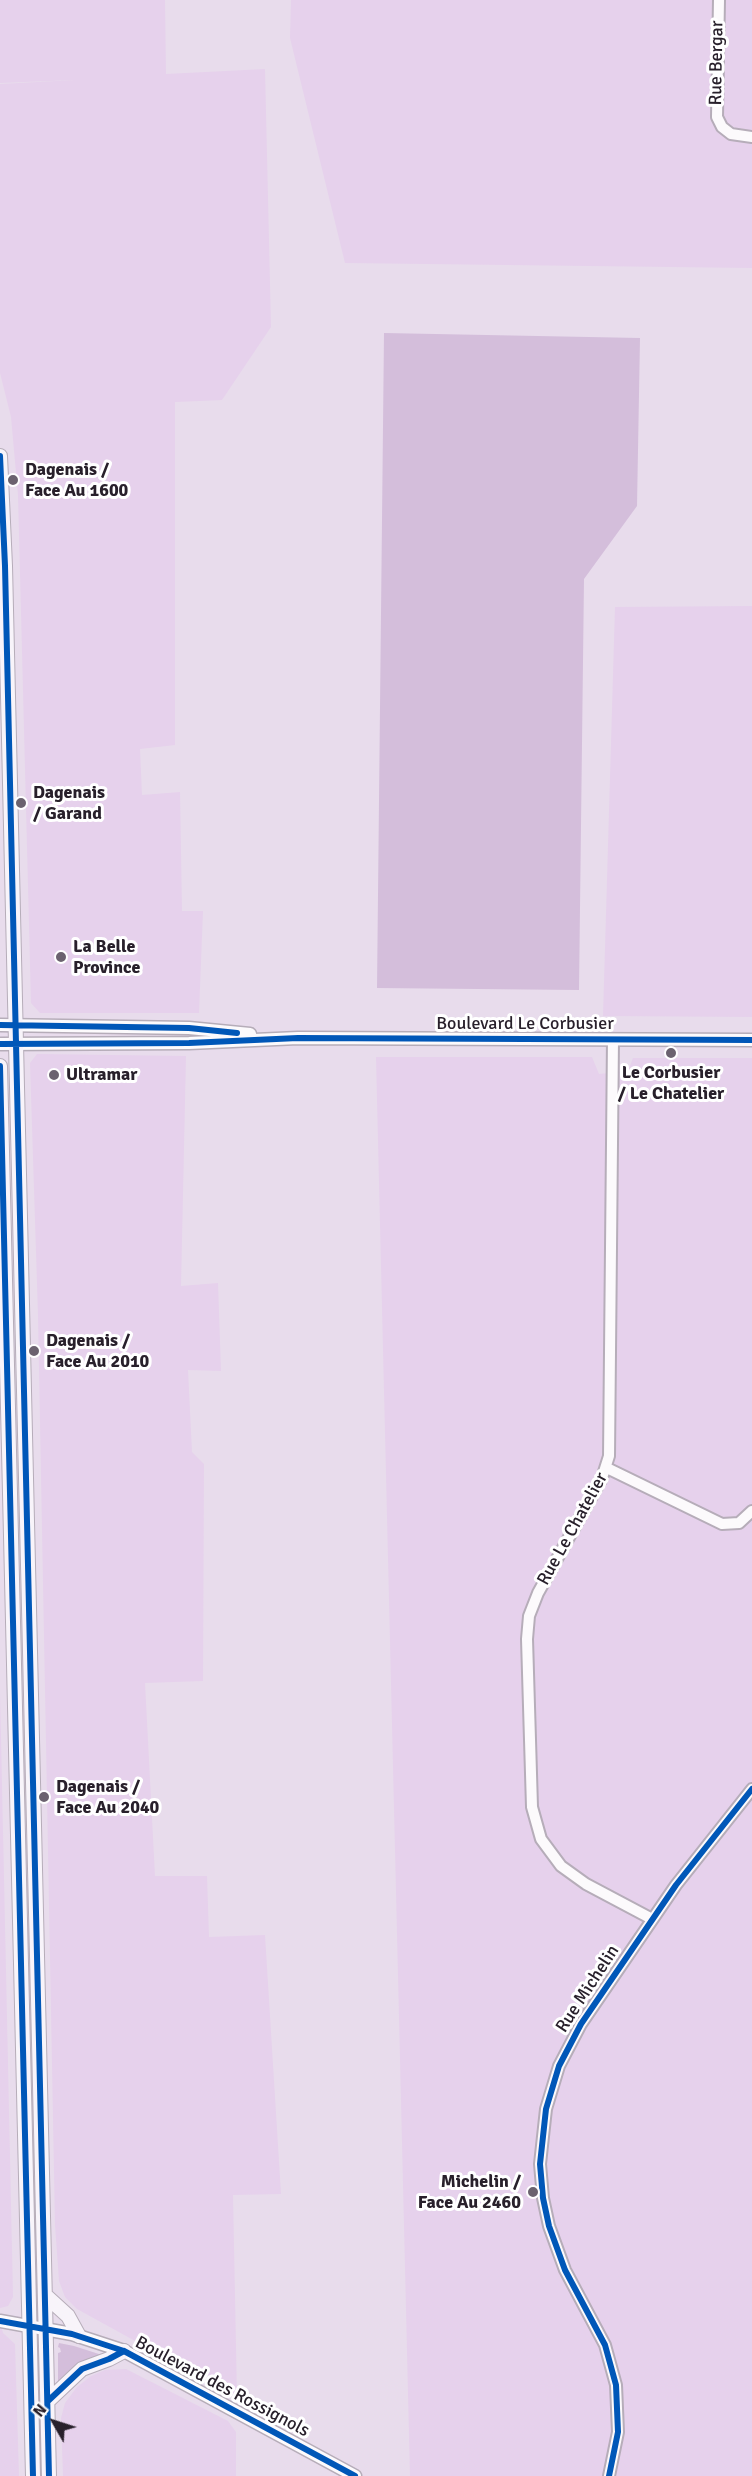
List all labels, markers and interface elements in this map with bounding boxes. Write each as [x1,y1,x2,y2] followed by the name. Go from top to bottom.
[705,20,729,106] street label: Rue Bergar
[25,459,128,502] place label: Dagenais / Face Au 1600
[6,473,20,487] marker: Dagenais / Face Au 1600
[33,782,105,824] place label: Dagenais / Garand
[14,796,28,810] marker: Dagenais / Garand
[73,936,140,978] place label: La Belle Province
[54,950,68,964] marker: La Belle Province
[436,1013,614,1035] street label: Boulevard Le Corbusier
[664,1046,678,1060] marker: Le Corbusier / Le Chatelier
[618,1062,724,1104] place label: Le Corbusier / Le Chatelier
[66,1064,137,1086] place label: Ultramar
[47,1068,61,1082] marker: Ultramar
[46,1330,149,1372] place label: Dagenais / Face Au 2010
[27,1344,41,1358] marker: Dagenais / Face Au 2010
[533,1469,613,1589] street label: Rue Le Chatelier
[56,1776,159,1818] place label: Dagenais / Face Au 2040
[37,1790,51,1804] marker: Dagenais / Face Au 2040
[552,1941,624,2037] street label: Rue Michelin
[418,2171,521,2214] place label: Michelin / Face Au 2460
[526,2185,540,2199] marker: Michelin / Face Au 2460
[131,2332,313,2442] street label: Boulevard des Rossignols
[24,2392,84,2452] north arrow
[29,2400,51,2421] text: N

